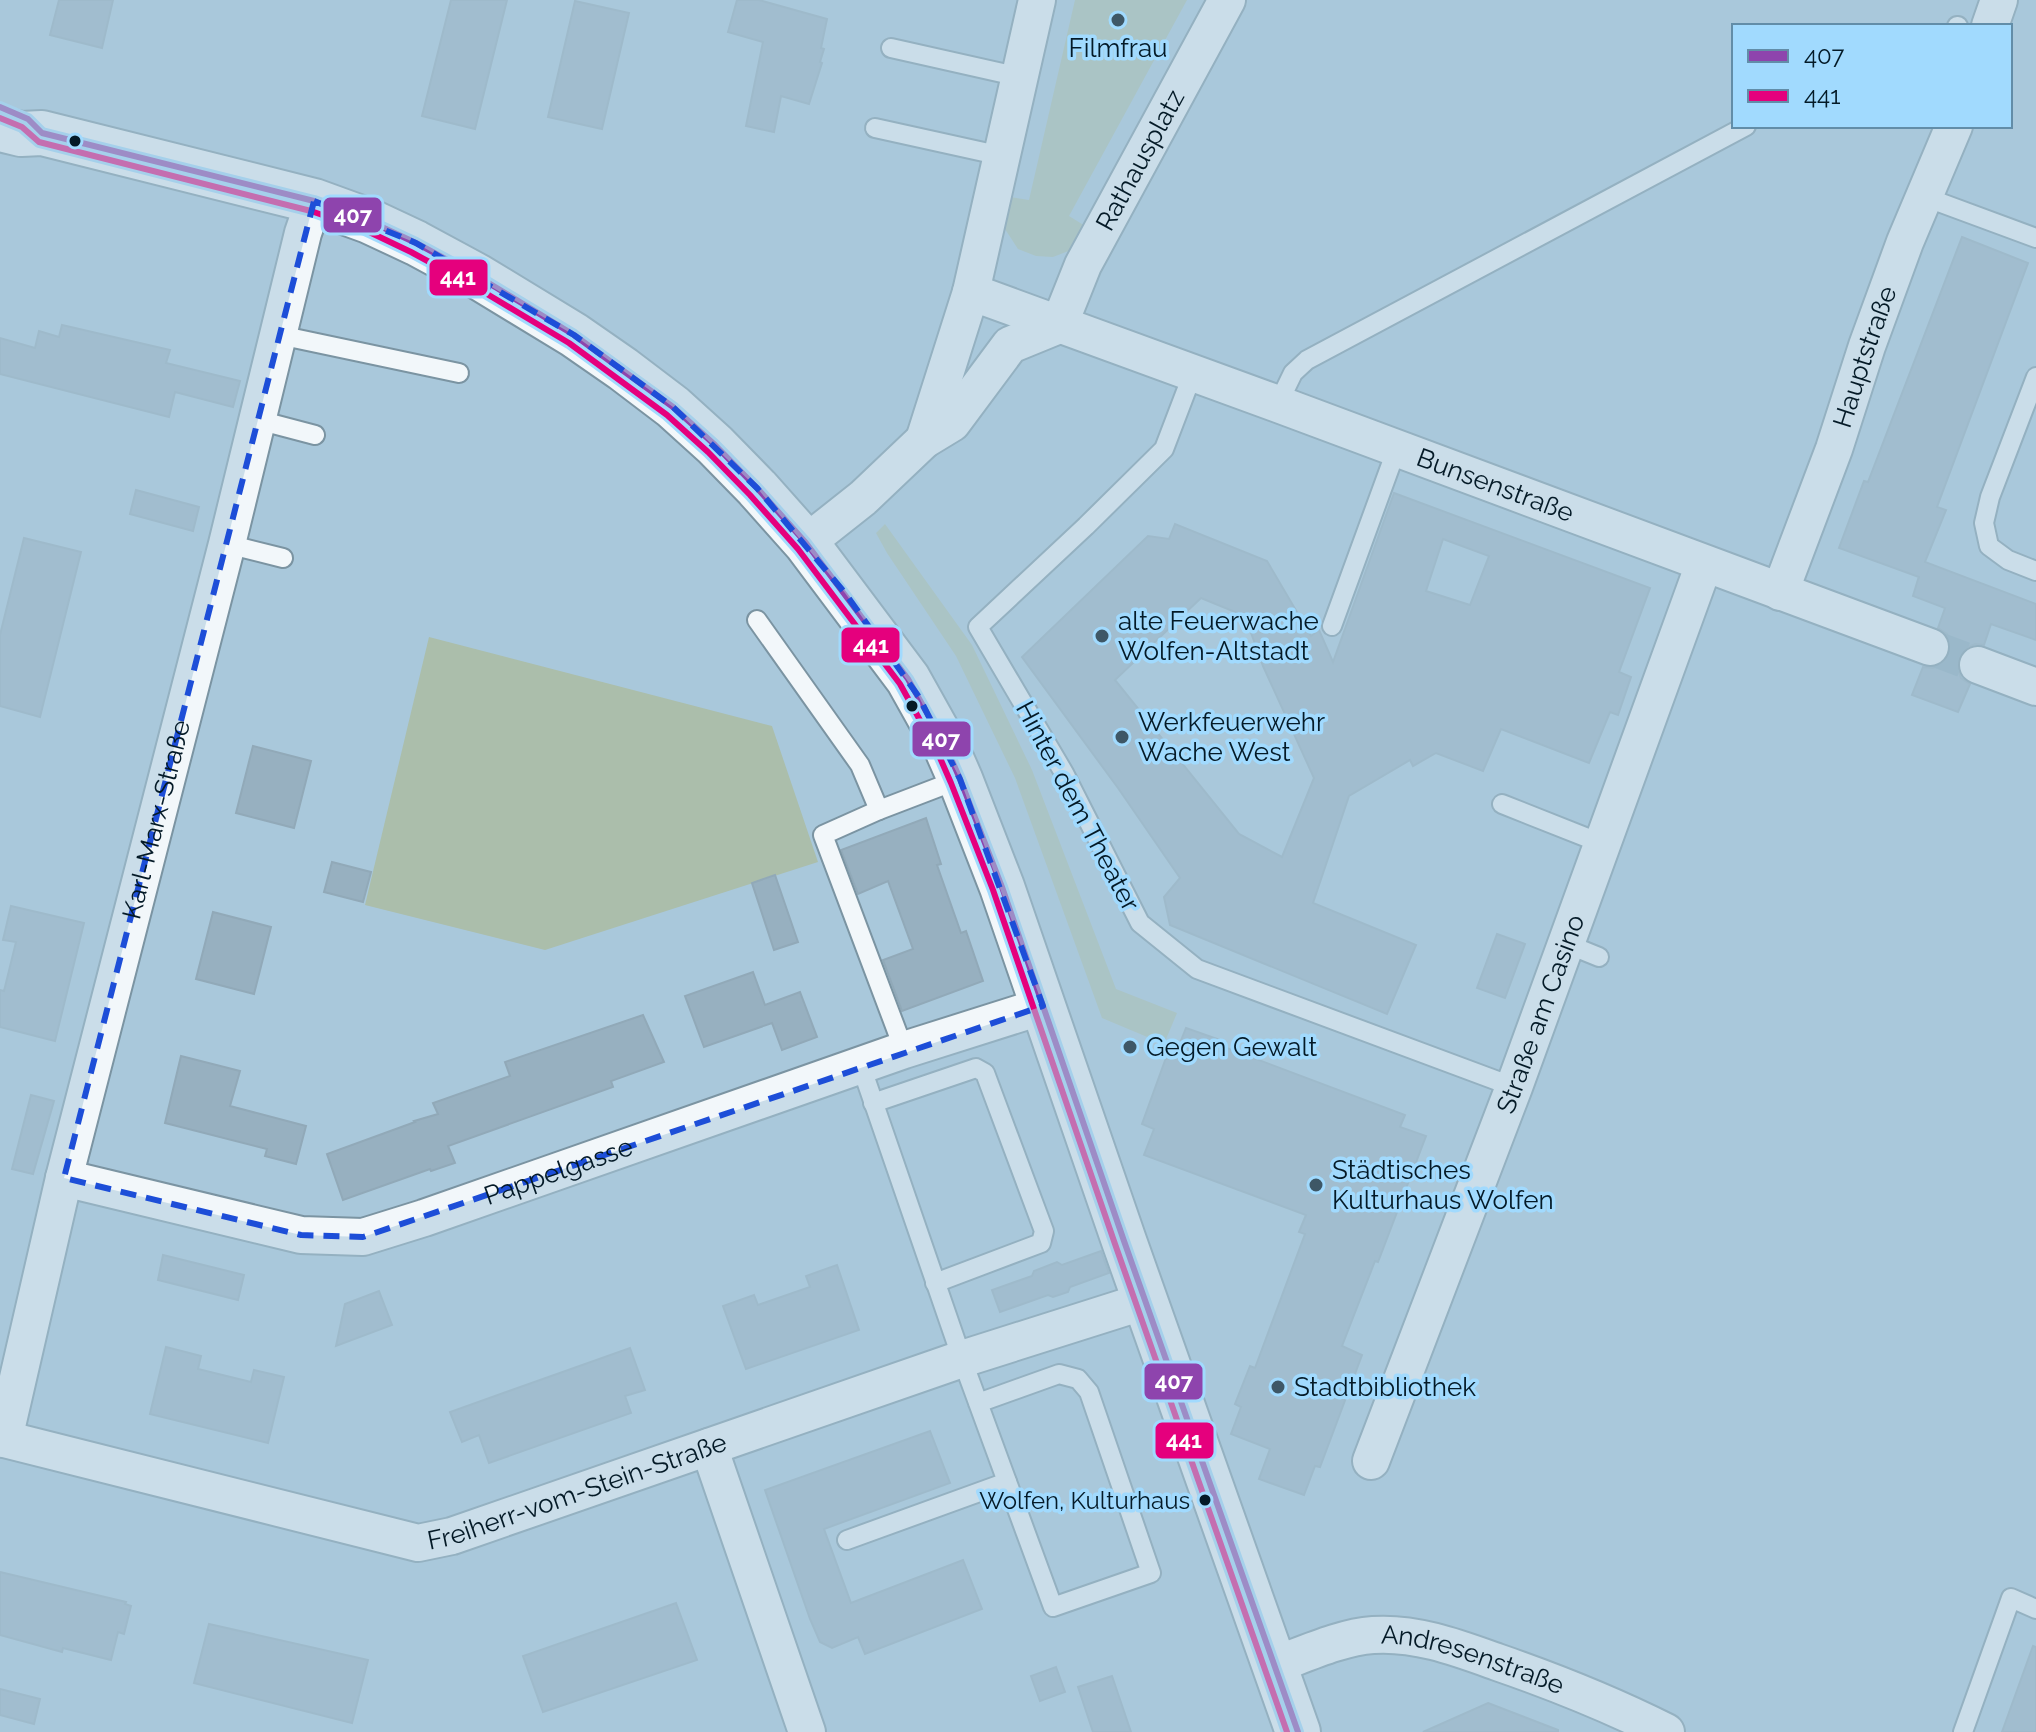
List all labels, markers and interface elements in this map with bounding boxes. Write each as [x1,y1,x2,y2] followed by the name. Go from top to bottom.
[1109,11,1127,29] marker: Filmfrau
[1732,24,2012,128] legend
[1068,33,1168,63] place label: Filmfrau
[1804,41,1845,70] text: 407
[1804,81,1840,110] text: 441
[1090,85,1190,236] street label: Rathausplatz
[67,133,83,149] unlabelled marker
[322,196,383,234] line badge: 407
[334,202,373,228] text: 407
[428,258,489,297] line badge: 441
[440,264,476,290] text: 441
[1827,282,1903,431] street label: Hauptstraße
[1413,442,1578,528] street label: Bunsenstraße
[1118,606,1319,666] place label: alte Feuerwache Wolfen-Altstadt
[840,626,901,664] line badge: 441
[1093,627,1111,645] marker: alte Feuerwache Wolfen-Altstadt
[853,632,889,658] text: 441
[1010,696,1146,916] street label: Hinter dem Theater
[904,698,920,714] unlabelled marker
[1138,707,1325,767] place label: Werkfeuerwehr Wache West
[116,717,196,922] street label: Karl-Marx-Straße
[911,720,972,758] line badge: 407
[922,726,961,752] text: 407
[1113,728,1131,746] marker: Werkfeuerwehr Wache West
[1490,911,1590,1118] street label: Straße am Casino
[1146,1032,1318,1062] place label: Gegen Gewalt
[1121,1038,1139,1056] marker: Gegen Gewalt
[480,1131,637,1211] street label: Pappelgasse
[1332,1155,1554,1215] place label: Städtisches Kulturhaus Wolfen
[1307,1176,1325,1194] marker: Städtisches Kulturhaus Wolfen
[1143,1362,1204,1401] line badge: 407
[1155,1368,1194,1394] text: 407
[1294,1372,1476,1402] place label: Stadtbibliothek
[1269,1378,1287,1396] marker: Stadtbibliothek
[1154,1421,1215,1460] line badge: 441
[425,1427,730,1556] street label: Freiherr-vom-Stein-Straße
[1166,1427,1202,1453] text: 441
[979,1486,1190,1515] place label: Wolfen, Kulturhaus
[1197,1492,1213,1508] marker: Wolfen, Kulturhaus
[1381,1619,1568,1700] street label: Andresenstraße

